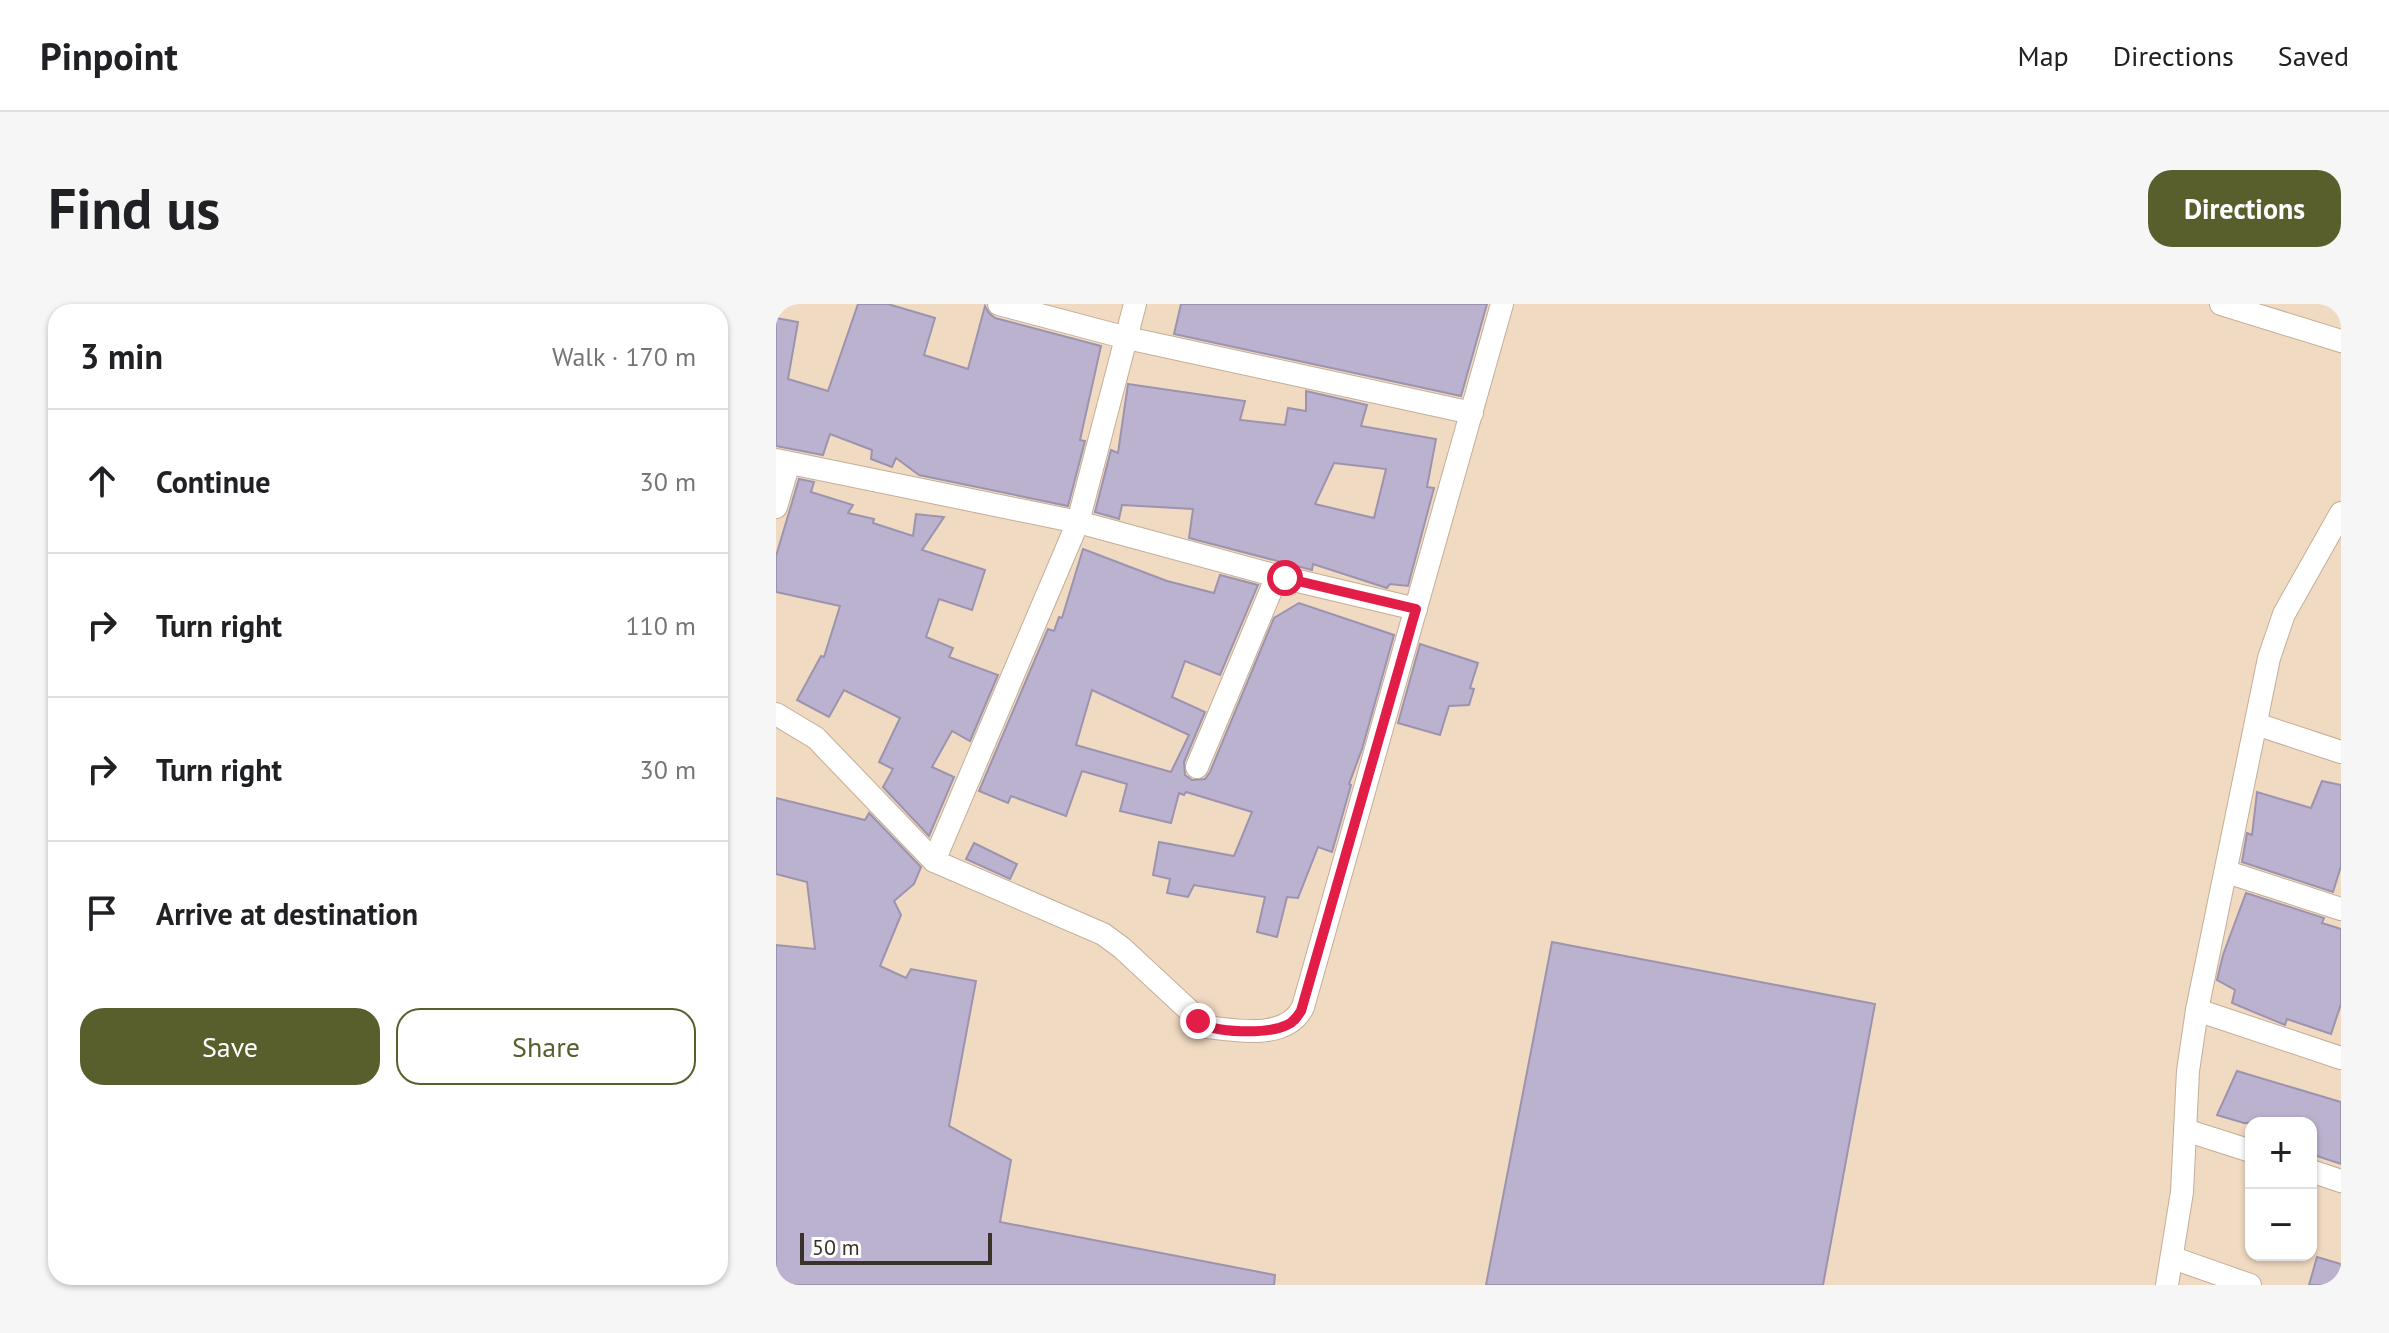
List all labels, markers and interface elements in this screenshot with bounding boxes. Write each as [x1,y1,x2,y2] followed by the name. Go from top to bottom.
[40,31,178,80] text: Pinpoint
[2018,37,2069,74] text: Map
[2113,37,2234,74] text: Directions
[2278,37,2349,74] text: Saved
[2148,170,2341,247] button: Directions
[48,172,220,244] text: Find us
[80,334,163,378] text: 3 min
[552,340,696,373] text: Walk · 170 m
[80,459,124,503] icon: ahead
[156,462,270,501] text: Continue
[640,465,696,498] text: 30 m
[1267,560,1303,596] route start
[80,603,124,647] icon: right
[156,606,282,645] text: Turn right
[625,609,696,642] text: 110 m
[80,747,124,791] icon: right
[156,750,282,789] text: Turn right
[640,753,696,786] text: 30 m
[80,891,124,935] icon: arrive
[156,894,418,933] text: Arrive at destination
[1180,1003,1216,1039] route end
[80,1008,380,1085] button: Save
[396,1008,696,1085] button: Share
[2245,1117,2317,1261] map controls
[2245,1117,2317,1189] button: +
[2245,1189,2317,1261] button: −
[800,1229,992,1265] scale bar
[812,1233,860,1261] text: 50 m

